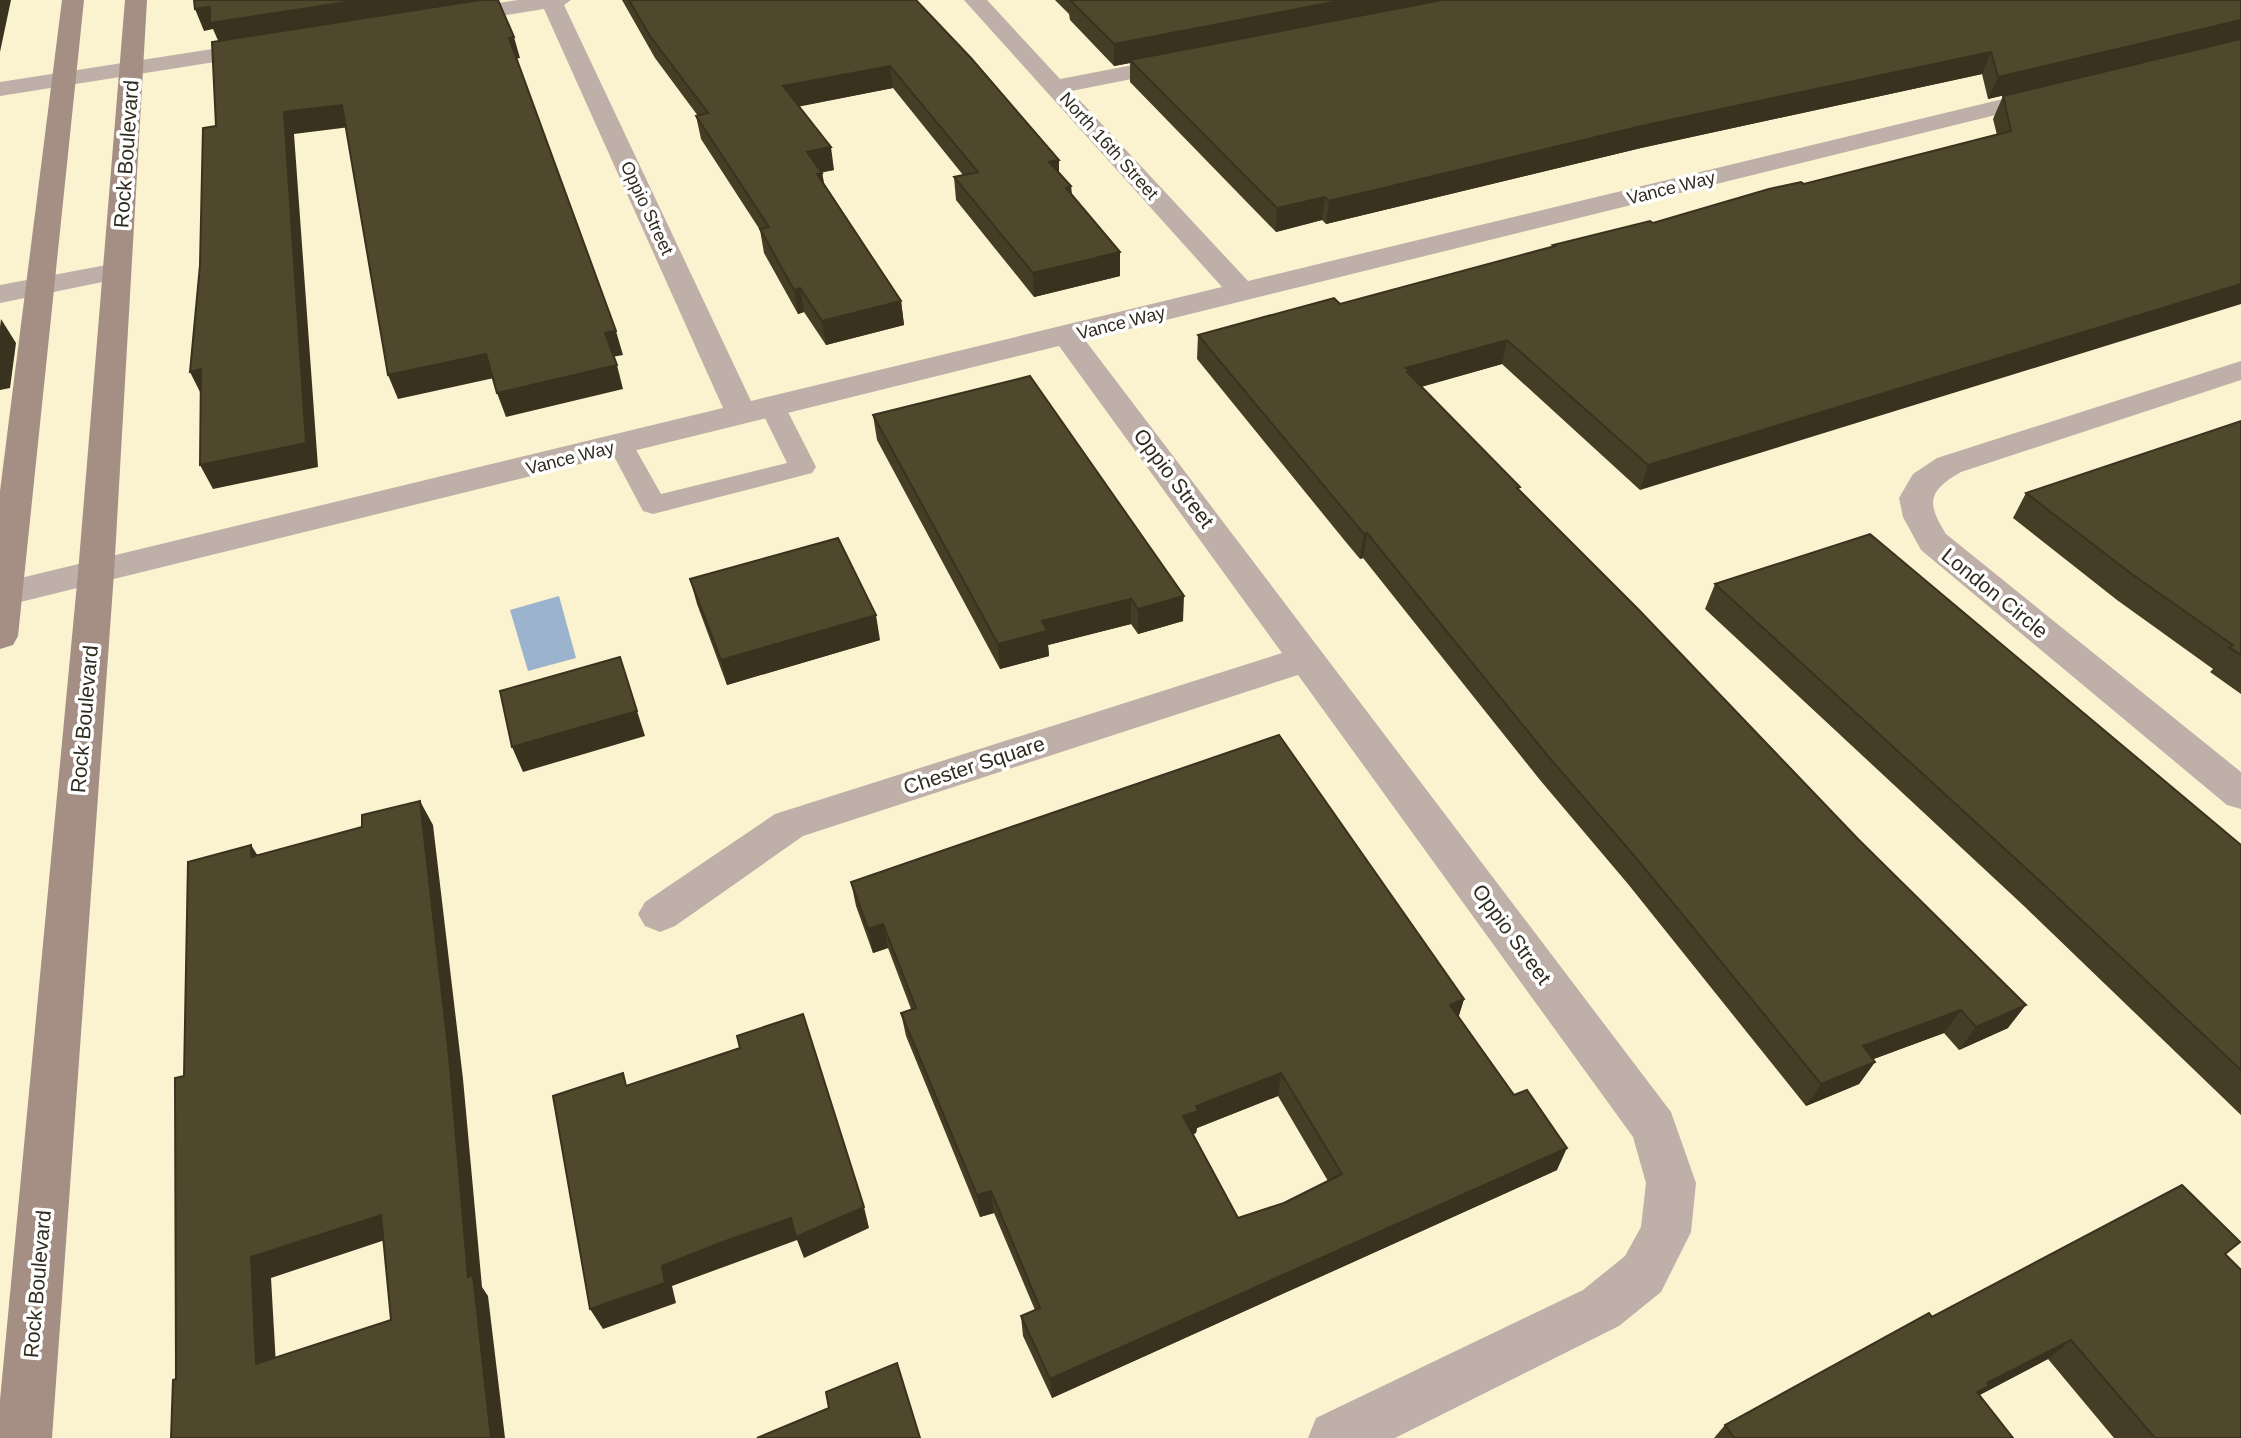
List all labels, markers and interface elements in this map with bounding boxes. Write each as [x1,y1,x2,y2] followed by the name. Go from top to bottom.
[109,79,143,229] street label: Rock Boulevard
[1056,88,1162,204] street label: North 16th Street
[617,158,677,258] street label: Oppio Street
[1625,167,1717,209] street label: Vance Way
[1075,302,1167,344] street label: Vance Way
[1129,424,1219,532] street label: Oppio Street
[524,437,616,479] street label: Vance Way
[1937,543,2053,643] street label: London Circle
[66,644,102,794] street label: Rock Boulevard
[900,731,1048,799] street label: Chester Square
[1468,880,1556,989] street label: Oppio Street
[19,1209,55,1359] street label: Rock Boulevard

